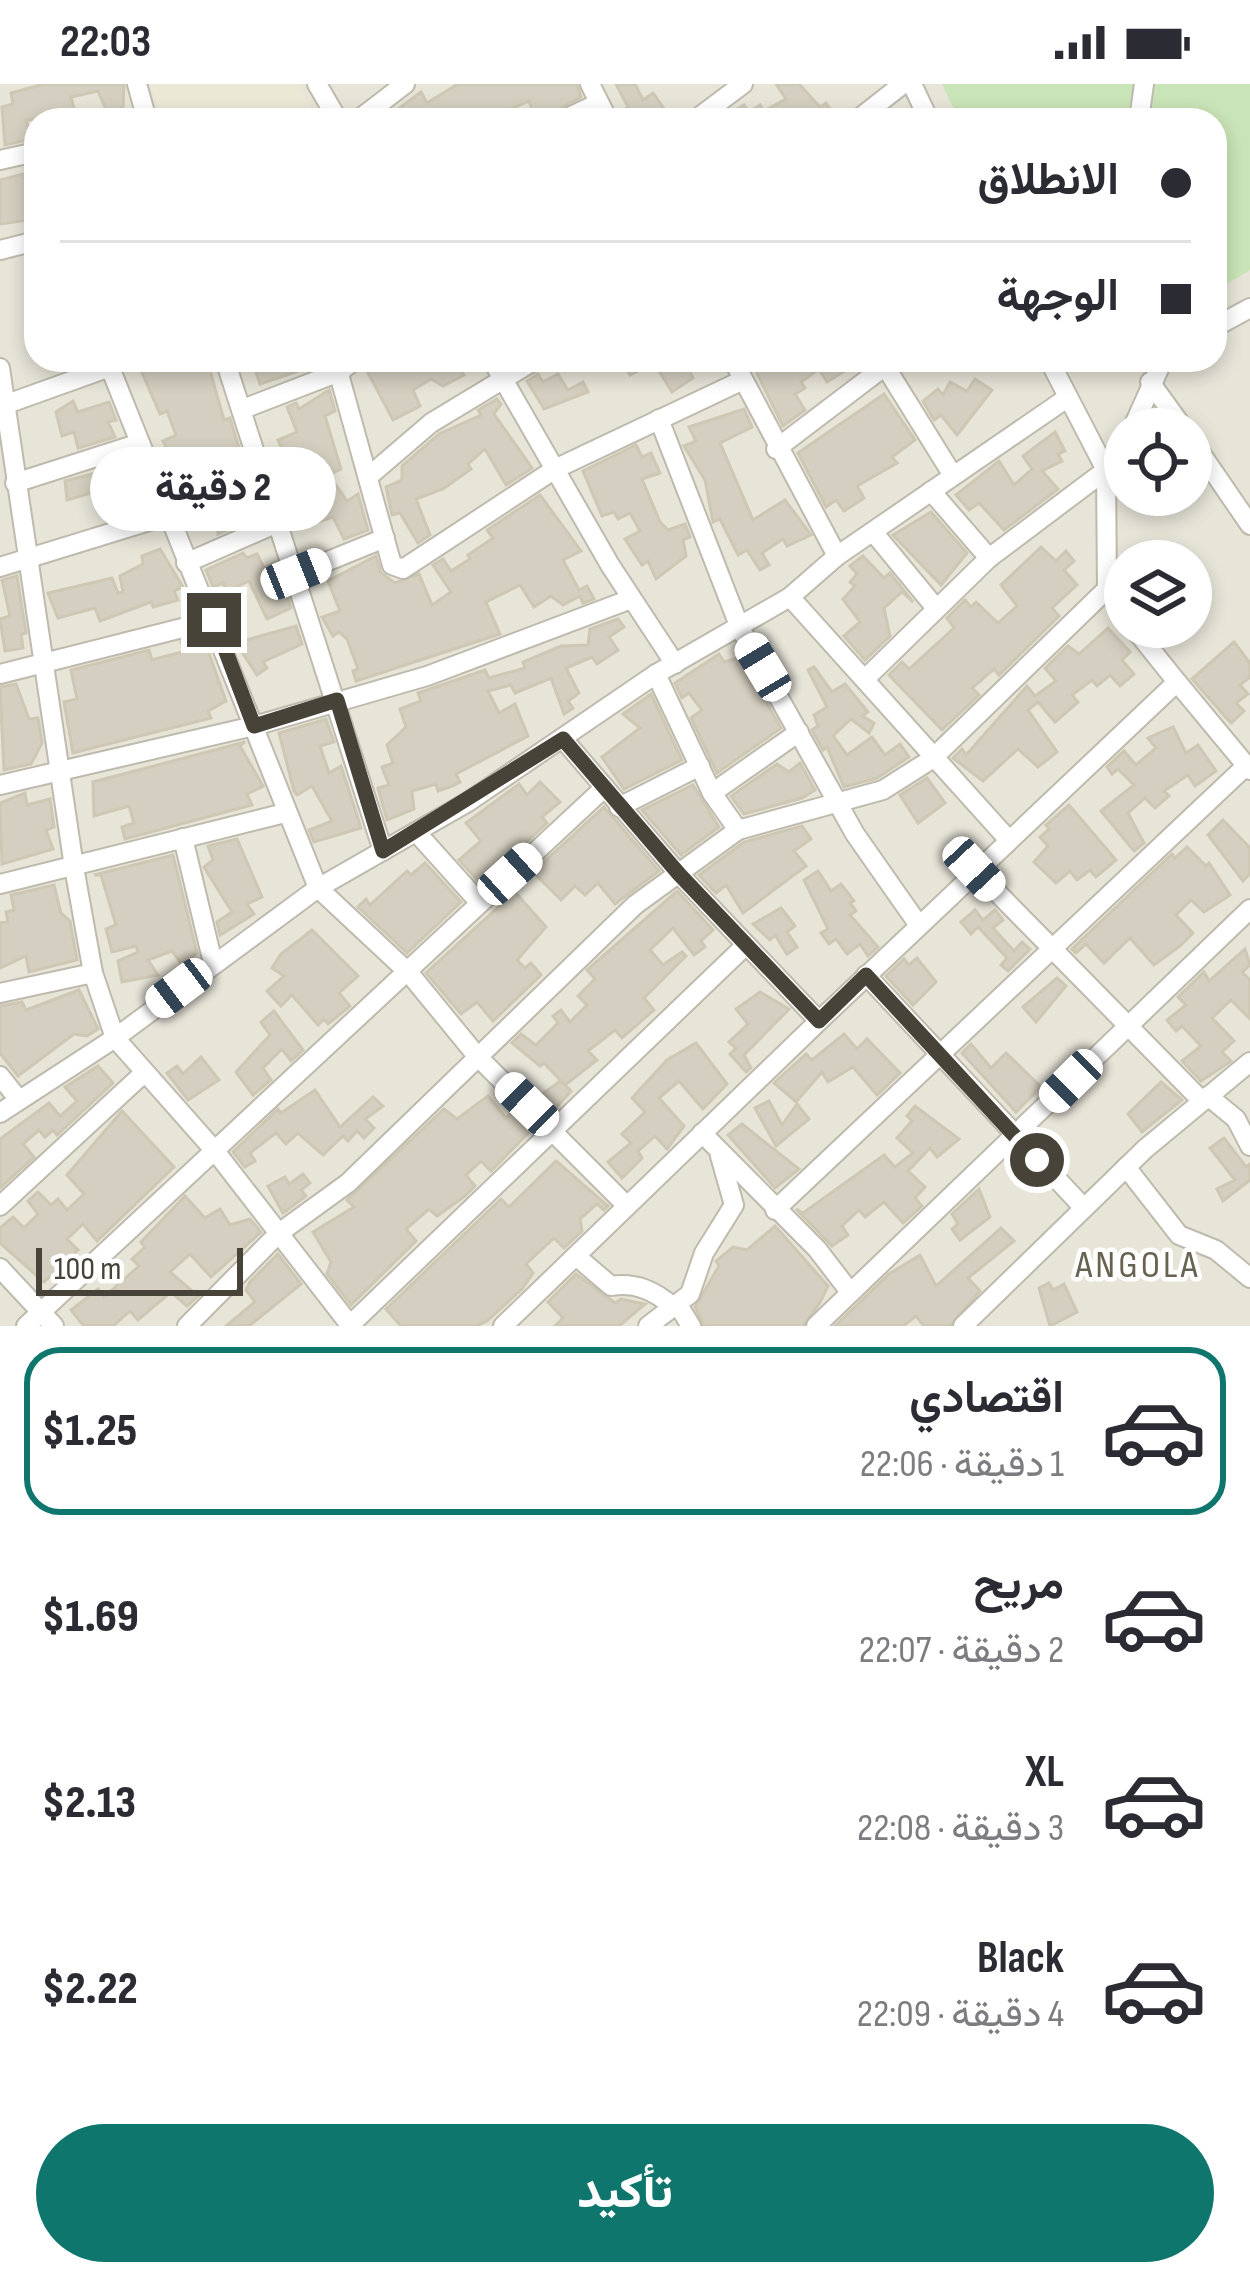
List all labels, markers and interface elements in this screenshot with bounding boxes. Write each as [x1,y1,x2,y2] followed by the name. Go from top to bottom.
[60,15,151,70] text: 22:03
[978,153,1119,208] text: الانطلاق
[997,269,1119,324] text: الوجهة
[1104,408,1212,648] map controls
[1104,408,1212,516] button: locate
[91,446,337,530] callout: 2 دقيقة
[155,465,271,512] text: 2 دقيقة
[1104,540,1212,648] button: layers
[256,544,336,604] car
[187,593,241,647] route end
[729,627,797,707] car
[936,830,1012,908] car
[471,837,549,911] car
[139,952,219,1024] car
[1033,1043,1109,1119] car
[489,1066,565,1142] car
[1010,1133,1064,1187] route start
[36,1242,243,1295] scale bar
[1075,1242,1200,1289] district label: ANGOLA
[54,1249,121,1289] text: 100 m
[909,1371,1064,1426] text: اقتصادي
[1100,1377,1208,1485] icon: car
[42,1404,137,1459] text: $1.25
[860,1441,1064,1488] text: 1 دقيقة · 22:06
[973,1557,1064,1612] text: مريح
[1100,1563,1208,1671] icon: car
[42,1590,139,1645] text: $1.69
[859,1627,1064,1674] text: 2 دقيقة · 22:07
[1025,1745,1064,1800] text: XL
[1100,1749,1208,1857] icon: car
[42,1776,136,1831] text: $2.13
[857,1805,1064,1852] text: 3 دقيقة · 22:08
[977,1931,1064,1986] text: Black
[1100,1935,1208,2043] icon: car
[42,1962,138,2017] text: $2.22
[857,1991,1064,2038] text: 4 دقيقة · 22:09
[36,2124,1214,2262] button: تأكيد

